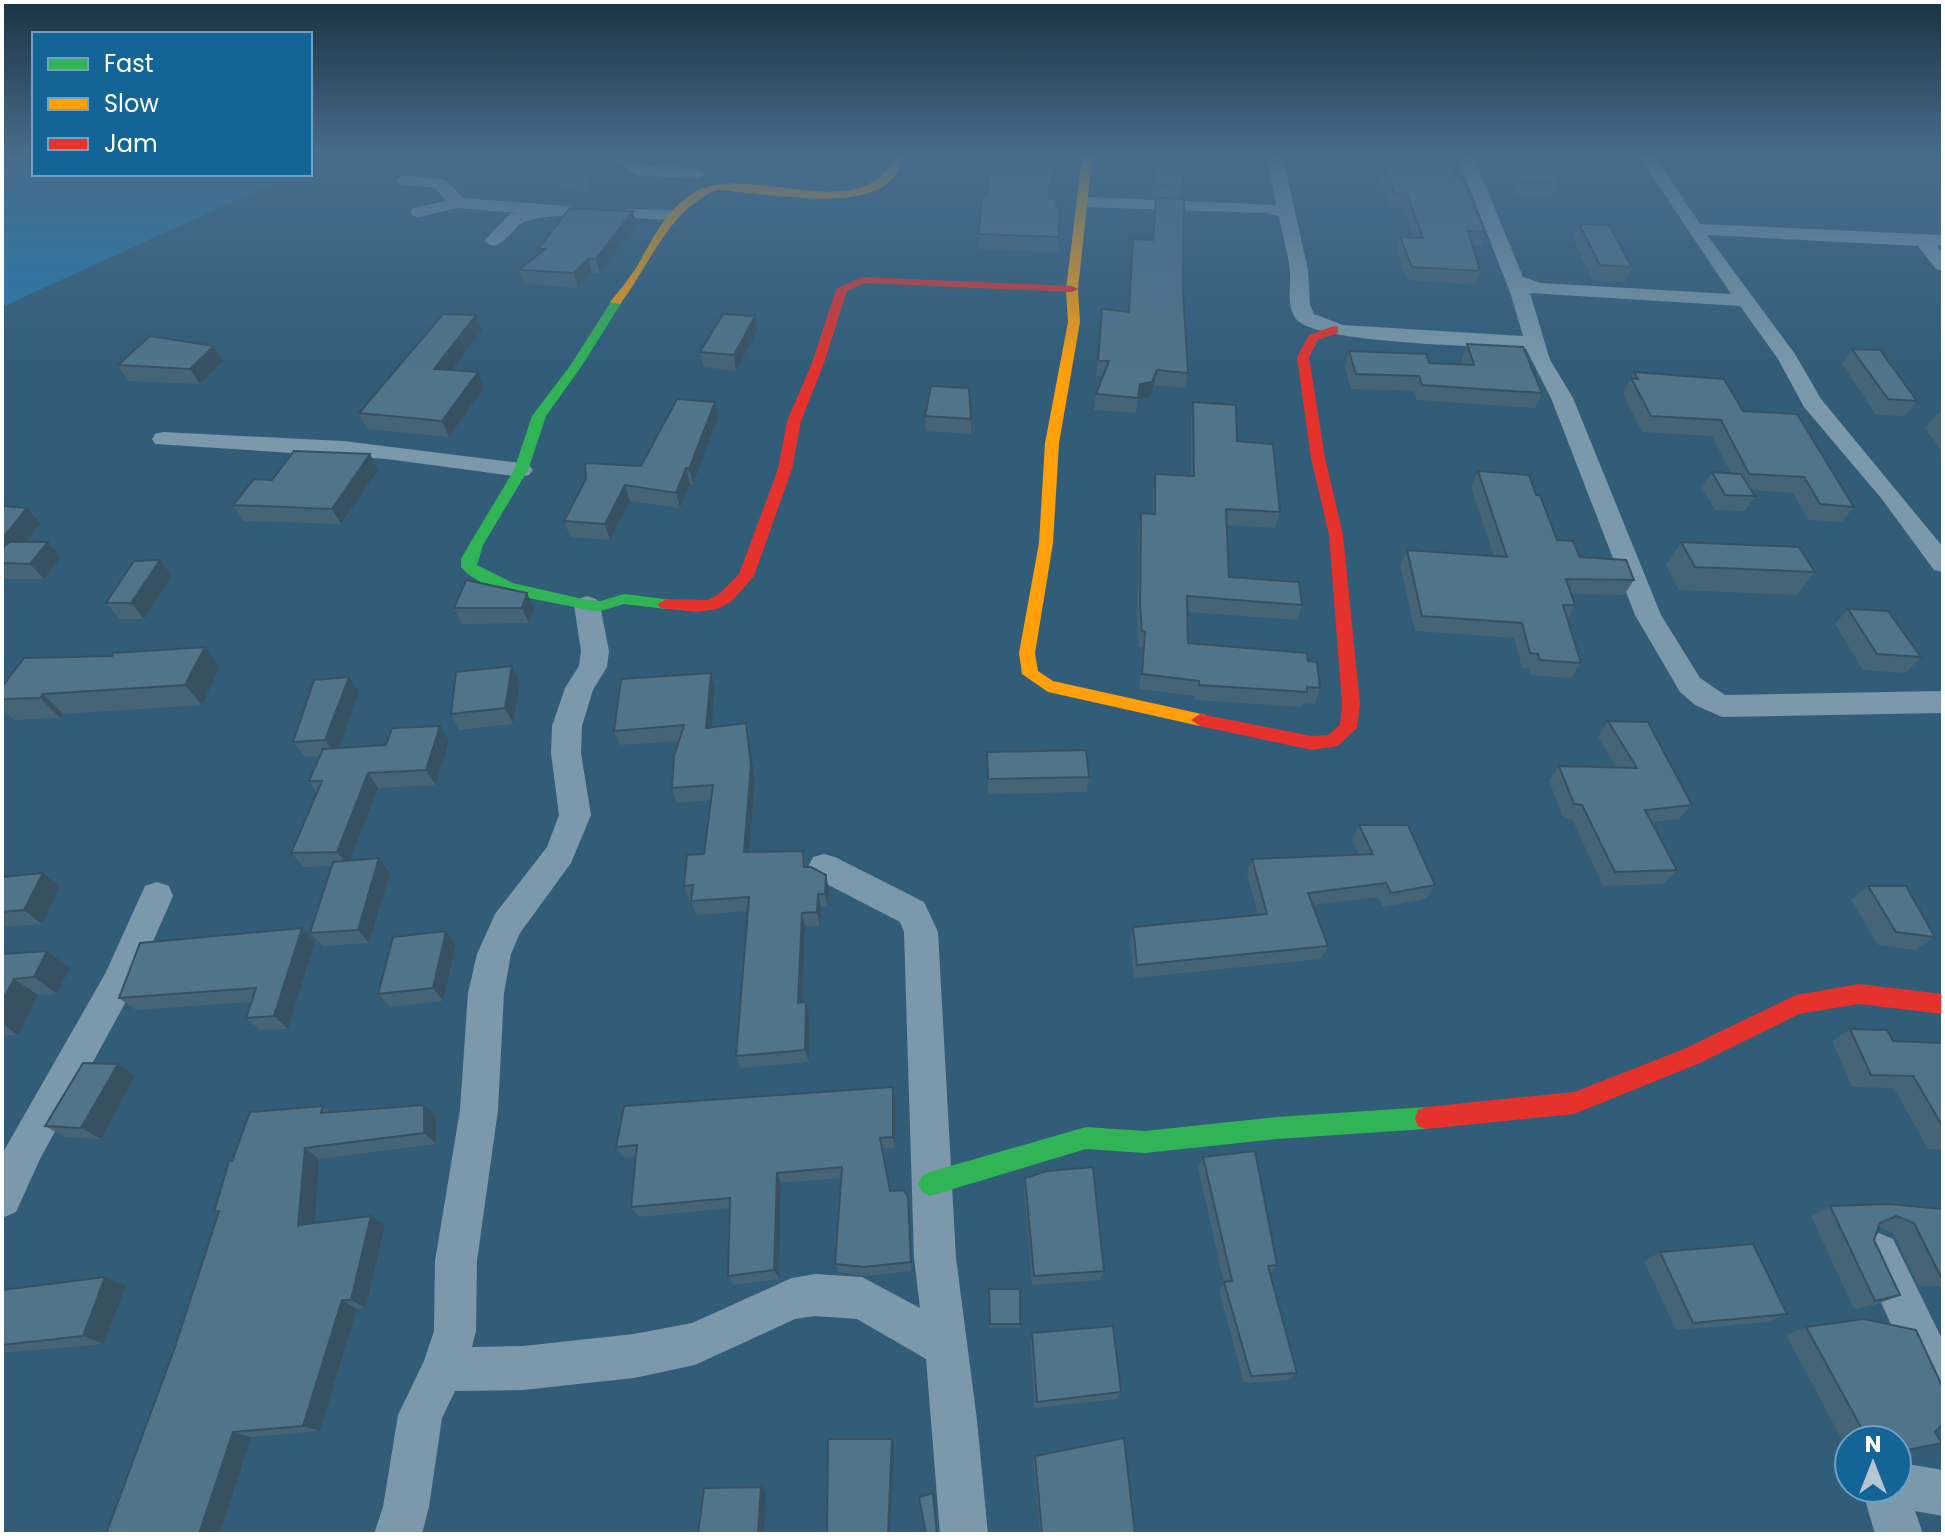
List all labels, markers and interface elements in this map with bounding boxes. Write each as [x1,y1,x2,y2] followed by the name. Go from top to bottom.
[32,32,312,176] legend
[104,47,154,80] text: Fast
[104,87,159,120] text: Slow
[104,127,158,160] text: Jam
[1833,1424,1913,1504] north arrow
[1865,1429,1881,1460] text: N

